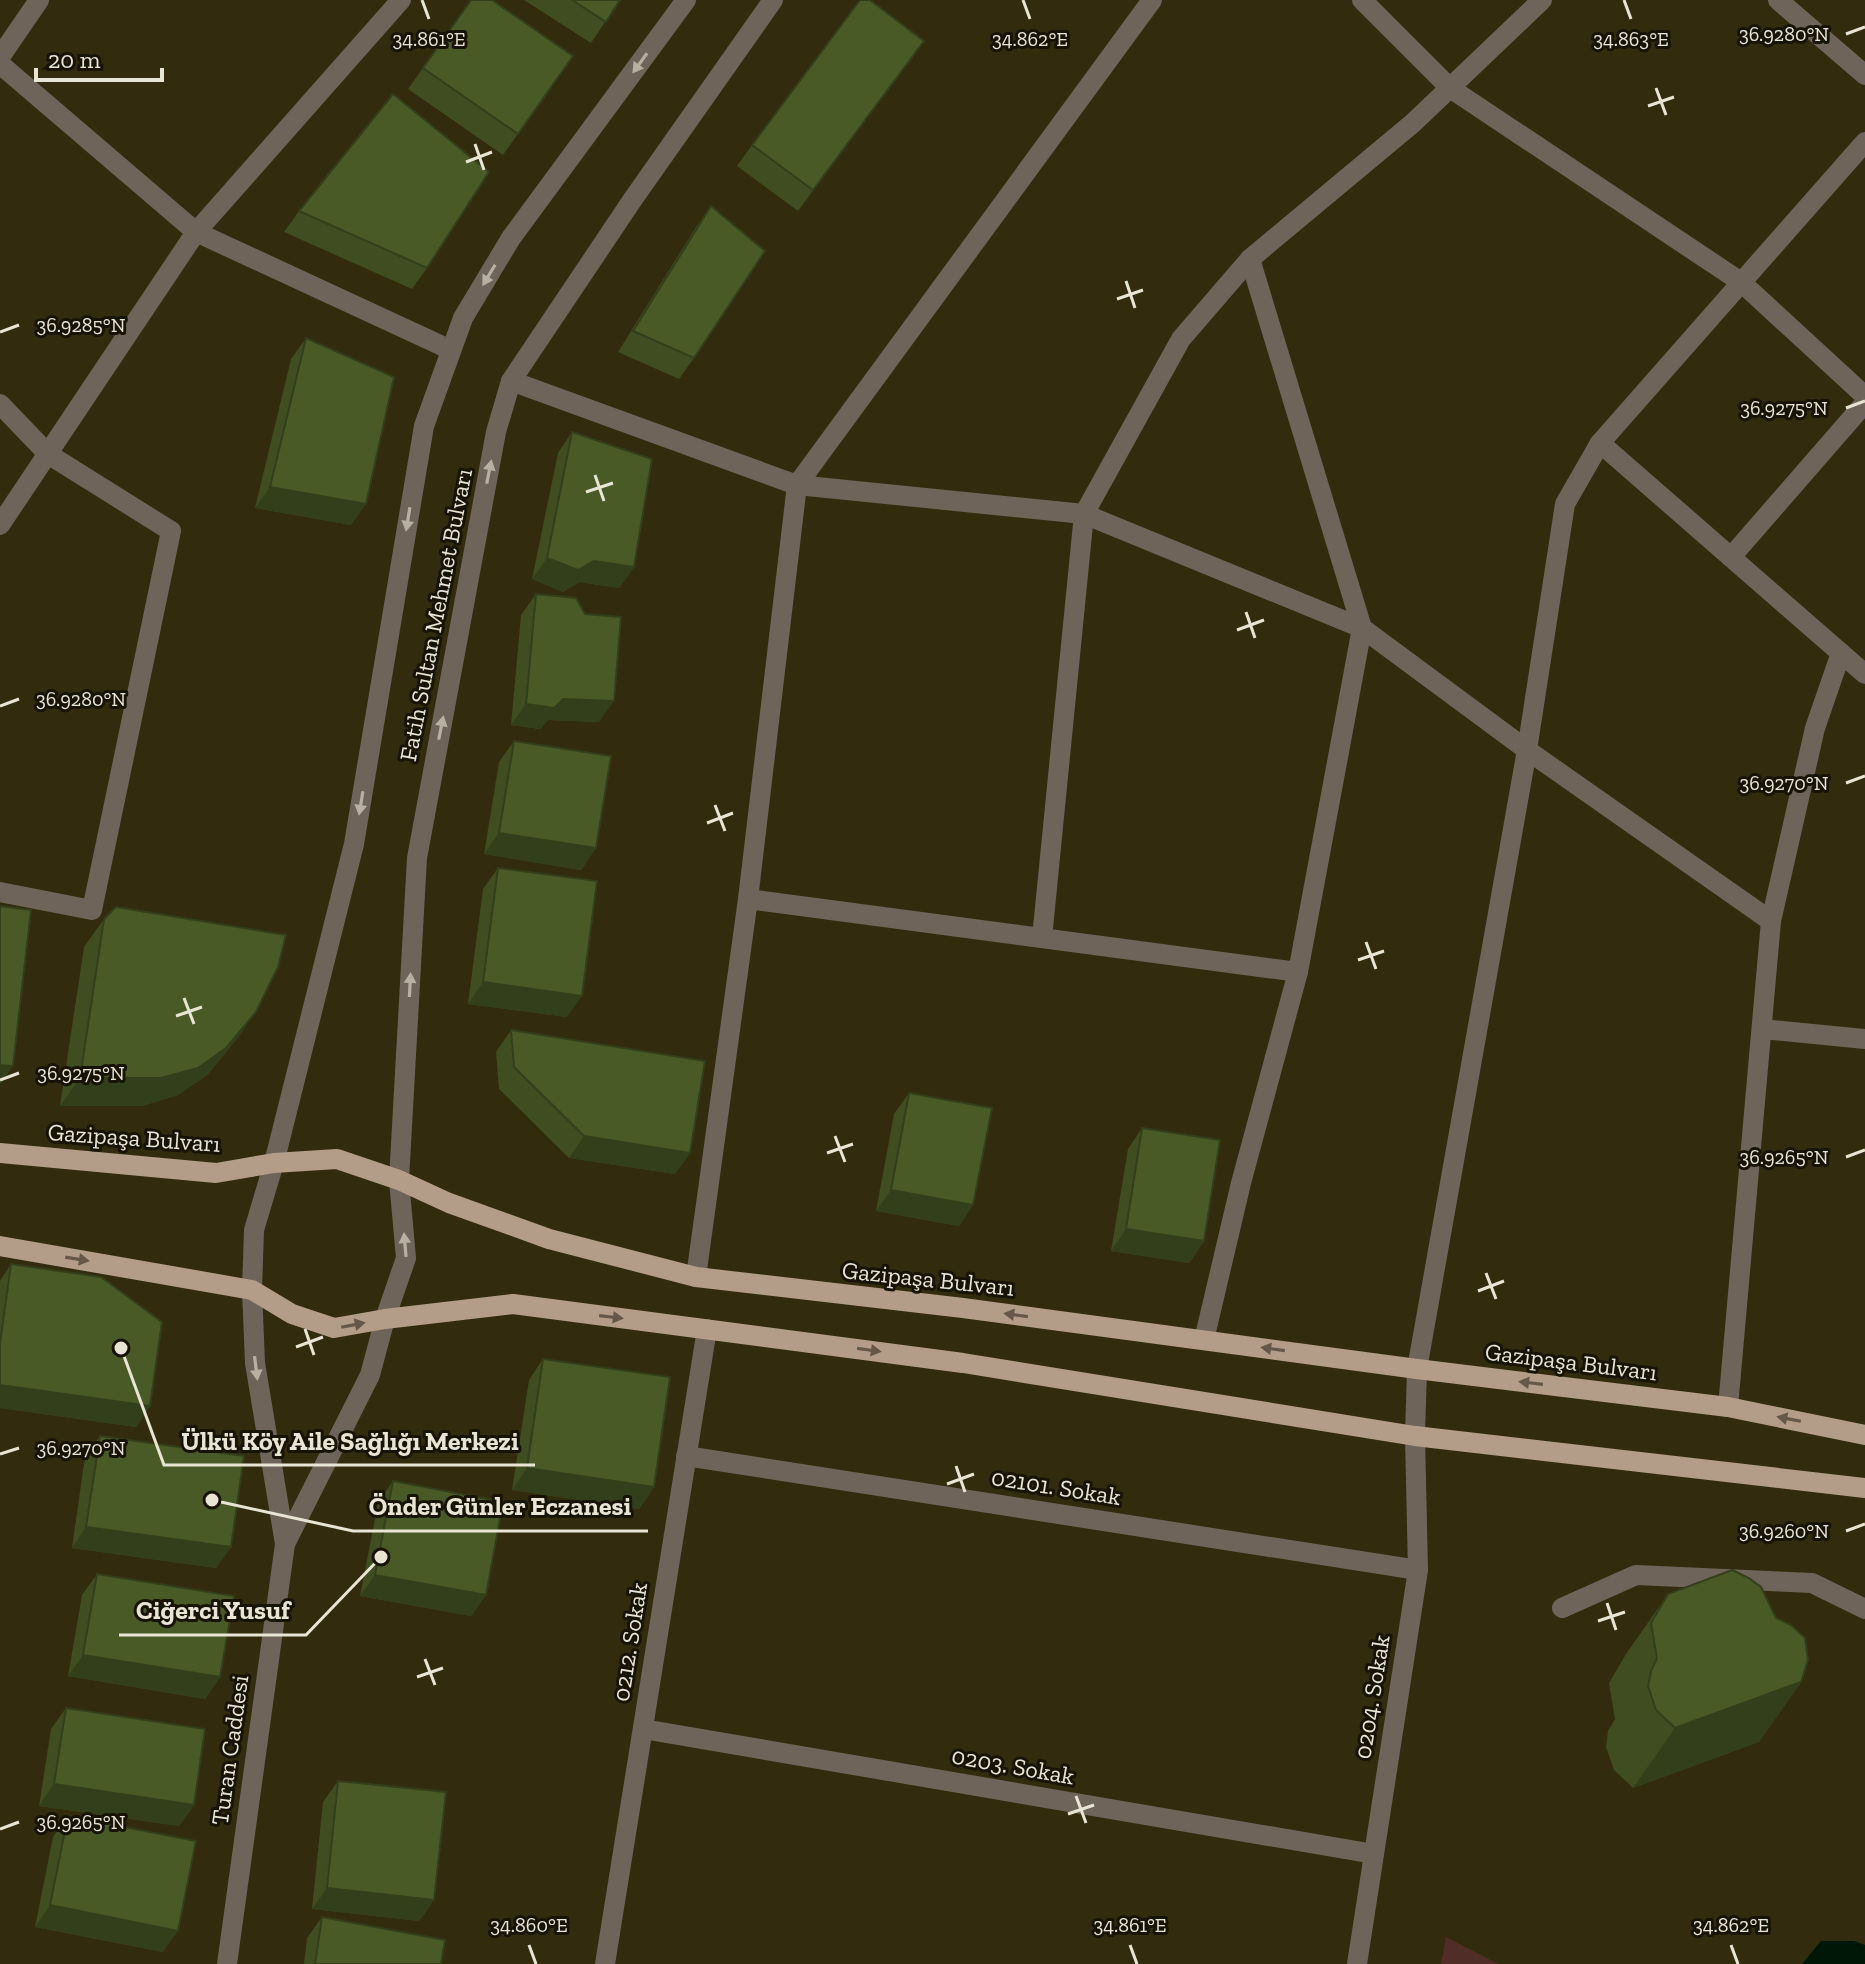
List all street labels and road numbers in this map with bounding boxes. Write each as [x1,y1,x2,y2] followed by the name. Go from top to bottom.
[393,466,478,764] street label: Fatih Sultan Mehmet Bulvarı
[47,1117,222,1158] street label: Gazipaşa Bulvarı
[841,1255,1016,1302] street label: Gazipaşa Bulvarı
[1483,1337,1659,1386] street label: Gazipaşa Bulvarı
[989,1462,1123,1511] street label: 02101. Sokak
[606,1580,653,1703] street label: 0212. Sokak
[1347,1632,1396,1761] street label: 0204. Sokak
[205,1673,254,1827] street label: Turan Caddesi
[950,1740,1077,1791] street label: 0203. Sokak

